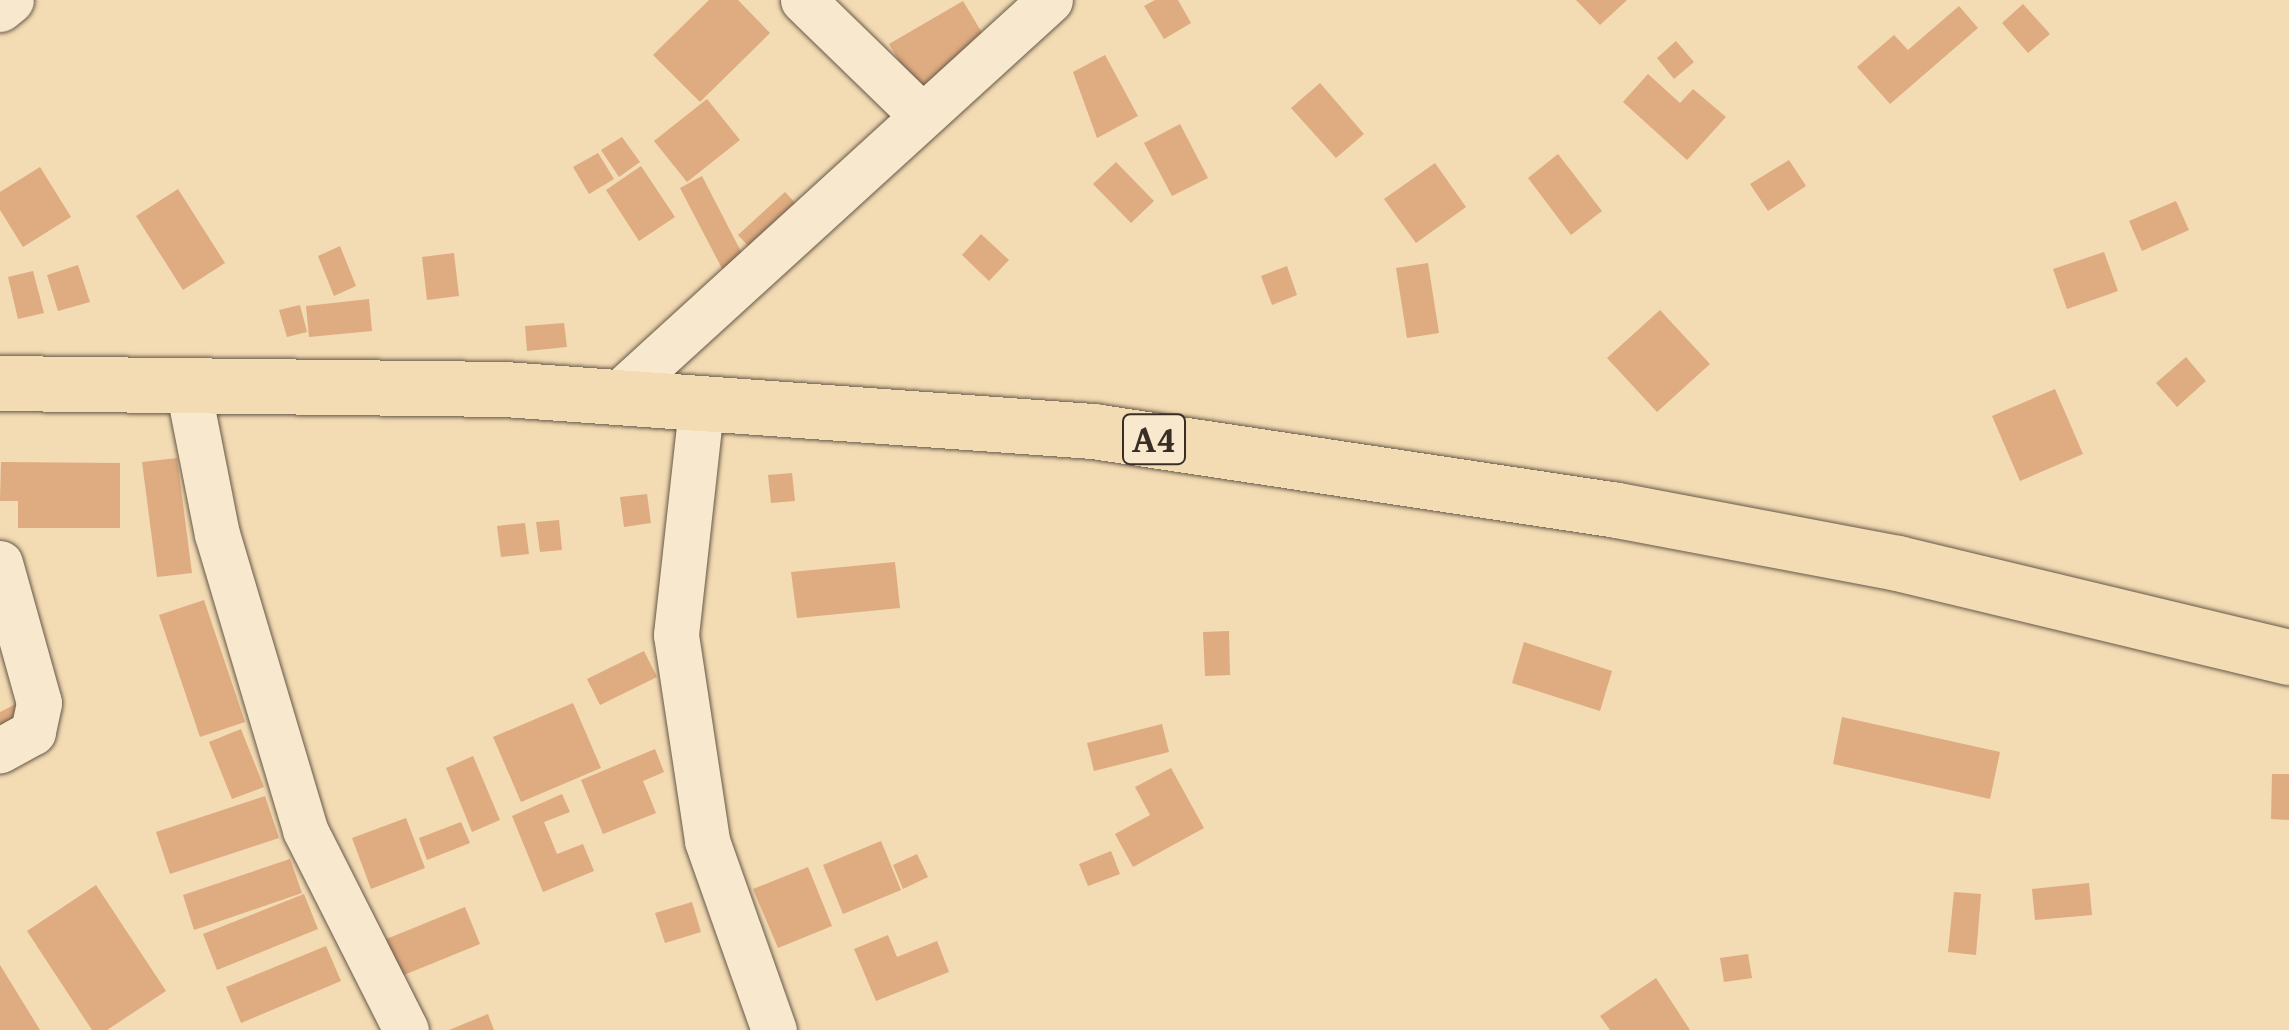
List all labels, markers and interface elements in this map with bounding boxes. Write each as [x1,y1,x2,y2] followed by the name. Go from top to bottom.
[1122,406,1186,472] road number: A4

